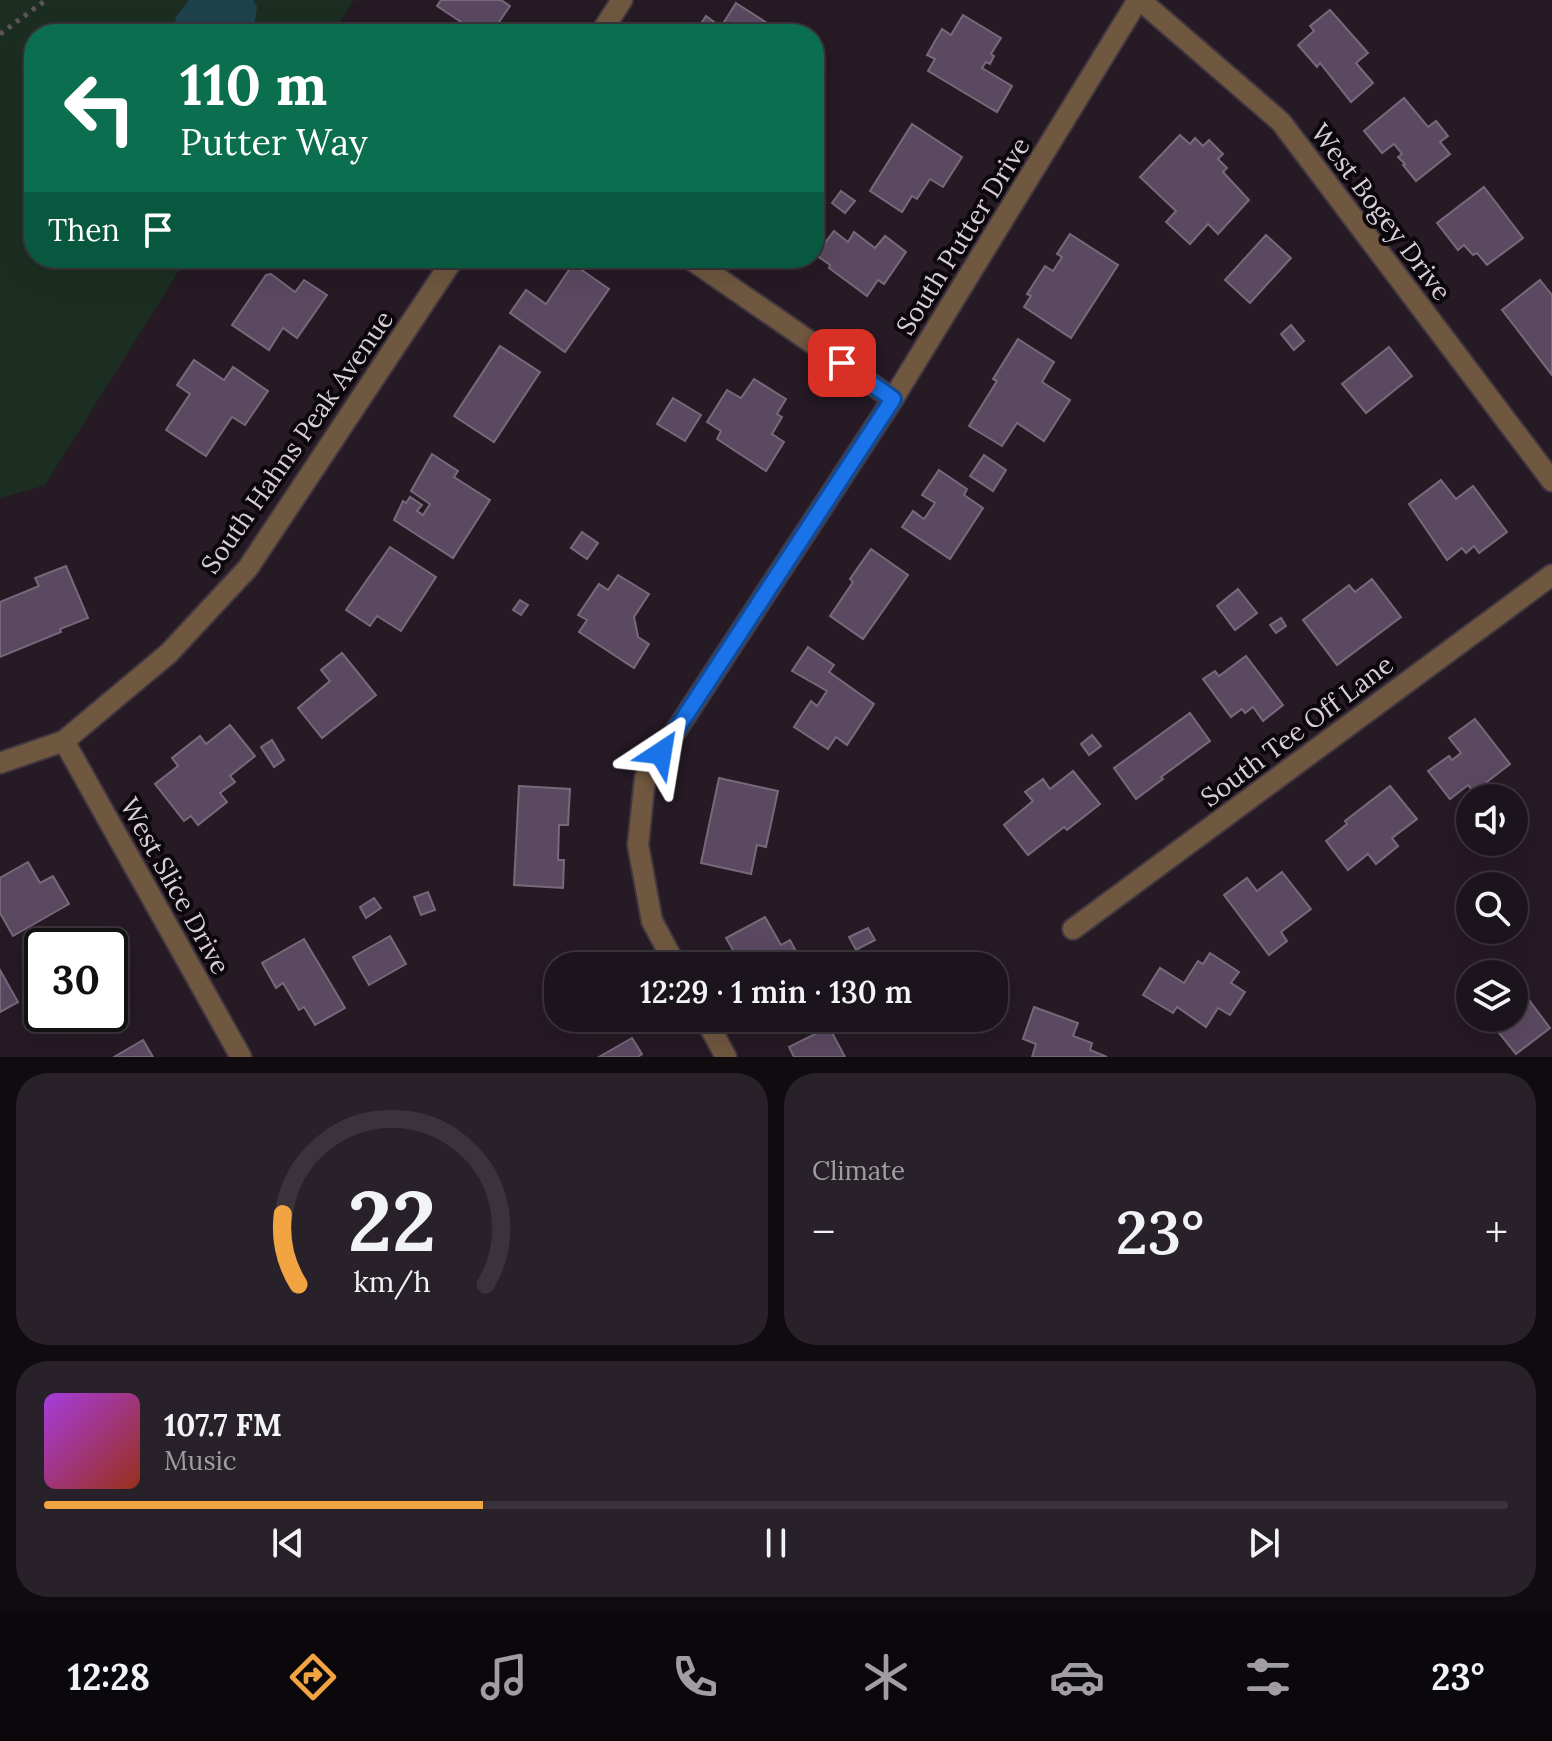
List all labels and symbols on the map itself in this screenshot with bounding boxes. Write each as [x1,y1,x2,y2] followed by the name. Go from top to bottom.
[1304,117,1459,307] street label: West Bogey Drive
[888,131,1037,341] street label: South Putter Drive
[193,304,400,580] street label: South Hahns Peak Avenue
[808,329,876,397] pin
[1194,647,1399,814] street label: South Tee Off Lane
[619,711,703,795] position arrow
[113,792,238,980] street label: West Slice Drive
[24,928,128,1032] speed limit sign: 30

